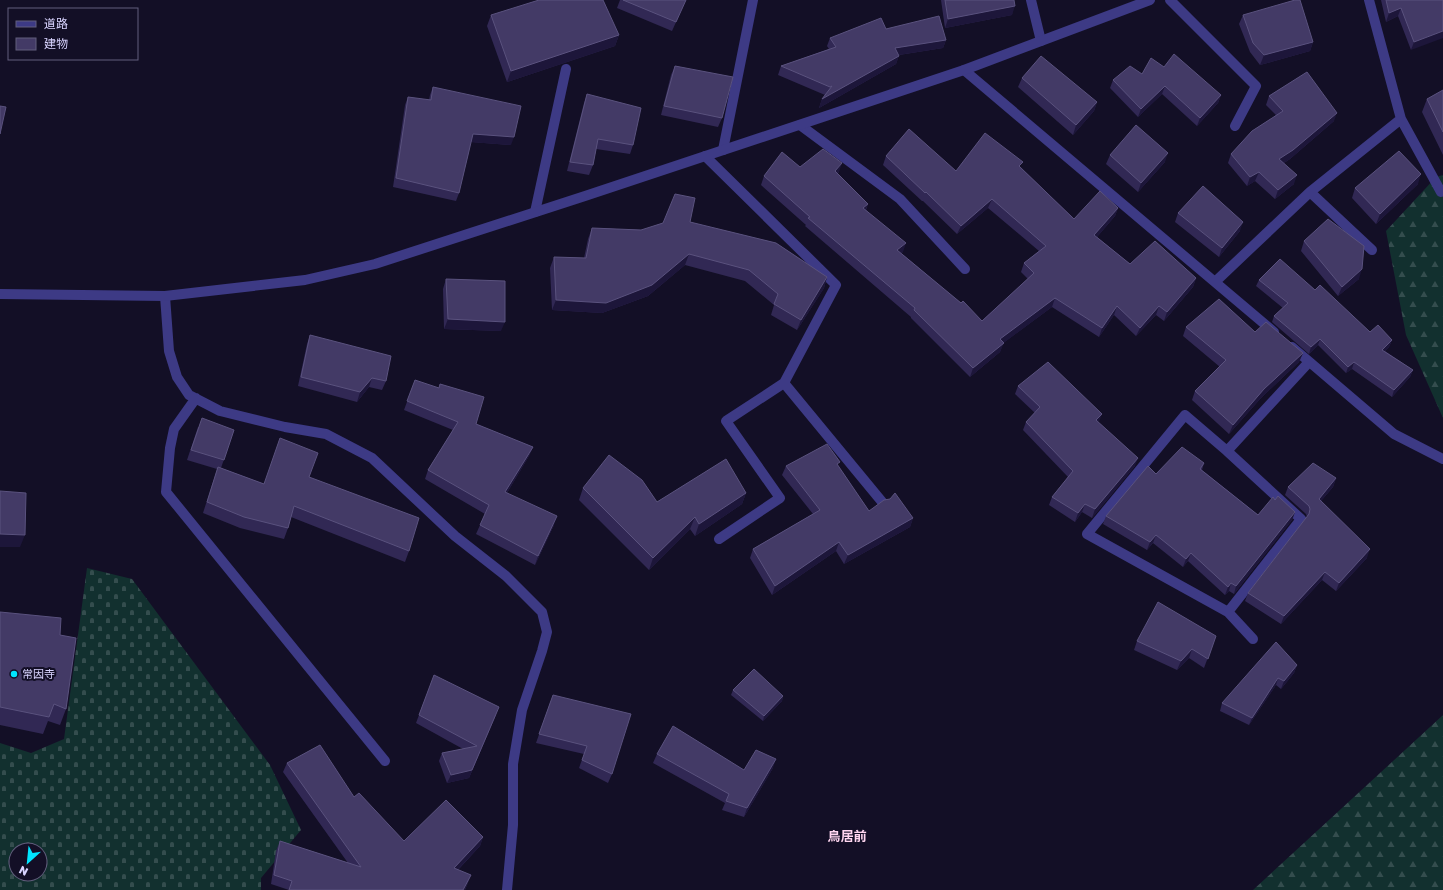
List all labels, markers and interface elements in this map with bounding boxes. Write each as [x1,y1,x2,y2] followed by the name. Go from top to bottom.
[8,8,138,60] legend
[44,16,68,31] text: 道路
[44,36,68,51] text: 建物
[22,667,55,680] place label: 常因寺
[9,669,19,679] marker: 常因寺
[827,828,867,844] district label: 鳥居前
[8,842,48,882] north arrow
[17,864,30,879] text: N

